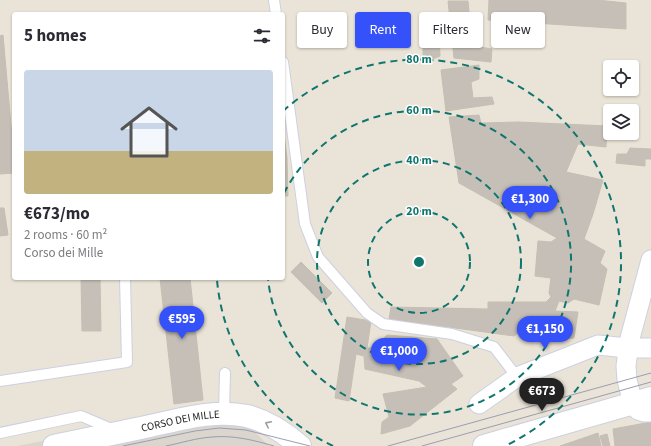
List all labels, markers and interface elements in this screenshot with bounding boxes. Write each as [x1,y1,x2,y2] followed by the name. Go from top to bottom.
[297,12,347,48] chip: Buy
[355,12,411,48] chip: Rent
[419,12,483,48] chip: Filters
[491,12,545,48] chip: New
[24,24,86,48] text: 5 homes
[251,25,273,47] icon: filters
[406,51,432,68] text: 80 m
[603,60,639,140] map controls
[603,60,639,96] button: locate
[113,96,185,168] icon: home
[406,102,432,119] text: 60 m
[603,104,639,140] button: layers
[406,152,432,169] text: 40 m
[497,186,563,220] pin: €1,300
[511,190,549,208] text: €1,300
[24,202,90,226] text: €673/mo
[406,203,432,220] text: 20 m
[24,226,107,244] text: 2 rooms · 60 m²
[24,244,103,262] text: Corso dei Mille
[412,255,426,269] centre of rings
[158,306,206,340] pin: €595
[168,310,196,328] text: €595
[512,316,578,350] pin: €1,150
[526,320,564,338] text: €1,150
[366,338,432,372] pin: €1,000
[380,342,418,360] text: €1,000
[518,378,566,412] pin: €673
[528,382,556,400] text: €673
[140,407,220,436] street label: CORSO DEI MILLE
[265,421,272,429] one-way arrow

